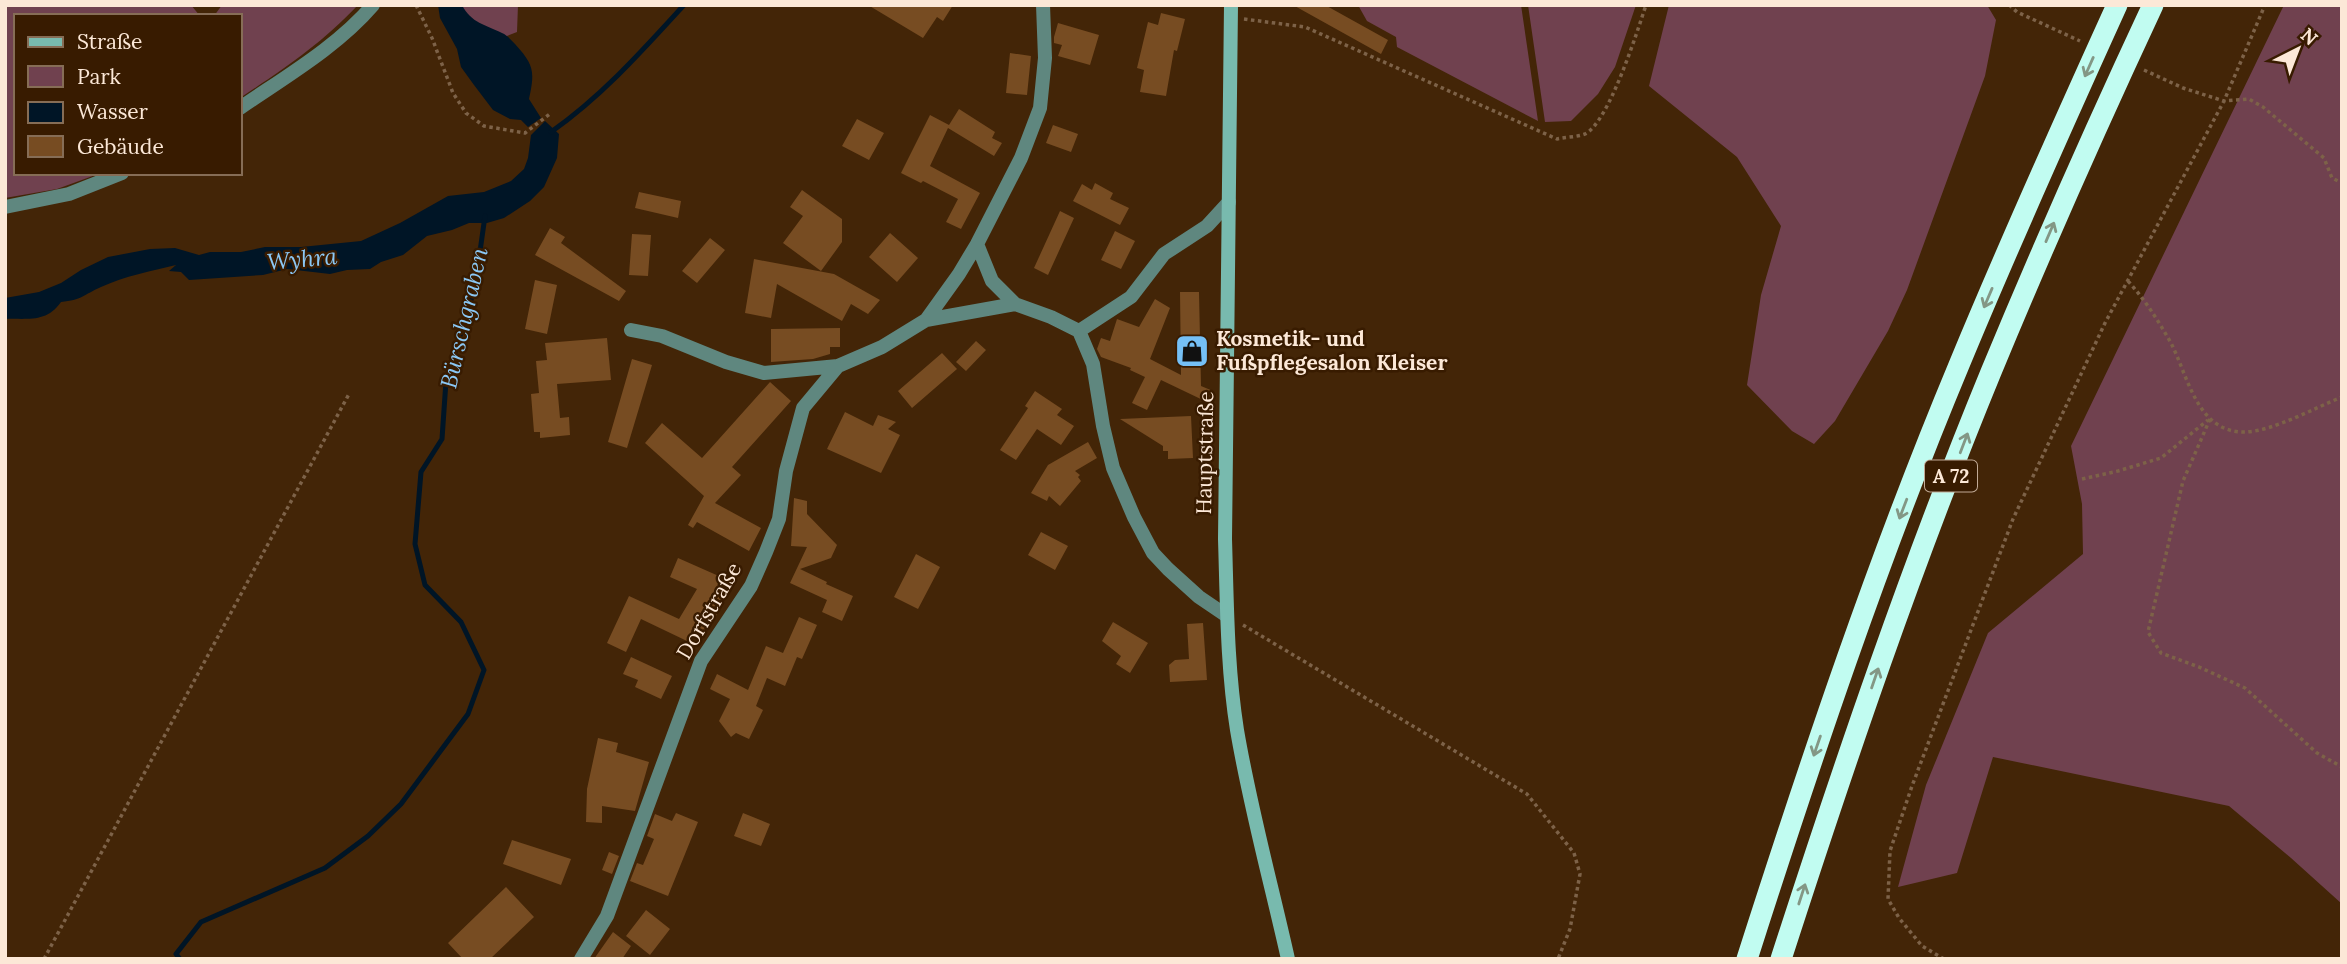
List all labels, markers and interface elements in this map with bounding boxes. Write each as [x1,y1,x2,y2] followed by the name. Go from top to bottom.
[14,14,242,175] legend
[2263,14,2333,84] north arrow
[2296,23,2323,50] text: N
[77,28,142,55] text: Straße
[2082,56,2095,78] one-way arrow
[77,63,121,90] text: Park
[77,98,148,125] text: Wasser
[77,133,164,160] text: Gebäude
[2045,222,2058,244] one-way arrow
[266,241,338,276] water label: Wyhra
[433,245,494,391] water label: Bürschgraben
[1980,287,1993,308] one-way arrow
[1216,325,1447,376] place label: Kosmetik- und Fußpflegesalon Kleiser
[1173,332,1211,370] shop icon: Kosmetik- und Fußpflegesalon Kleiser
[1190,391,1219,515] street label: Hauptstraße
[1958,432,1971,454] one-way arrow
[1925,461,1977,491] road number: A 72
[1895,498,1908,520] one-way arrow
[670,557,747,664] street label: Dorfstraße
[1870,668,1882,690] one-way arrow
[1810,735,1823,757] one-way arrow
[1797,883,1809,905] one-way arrow

